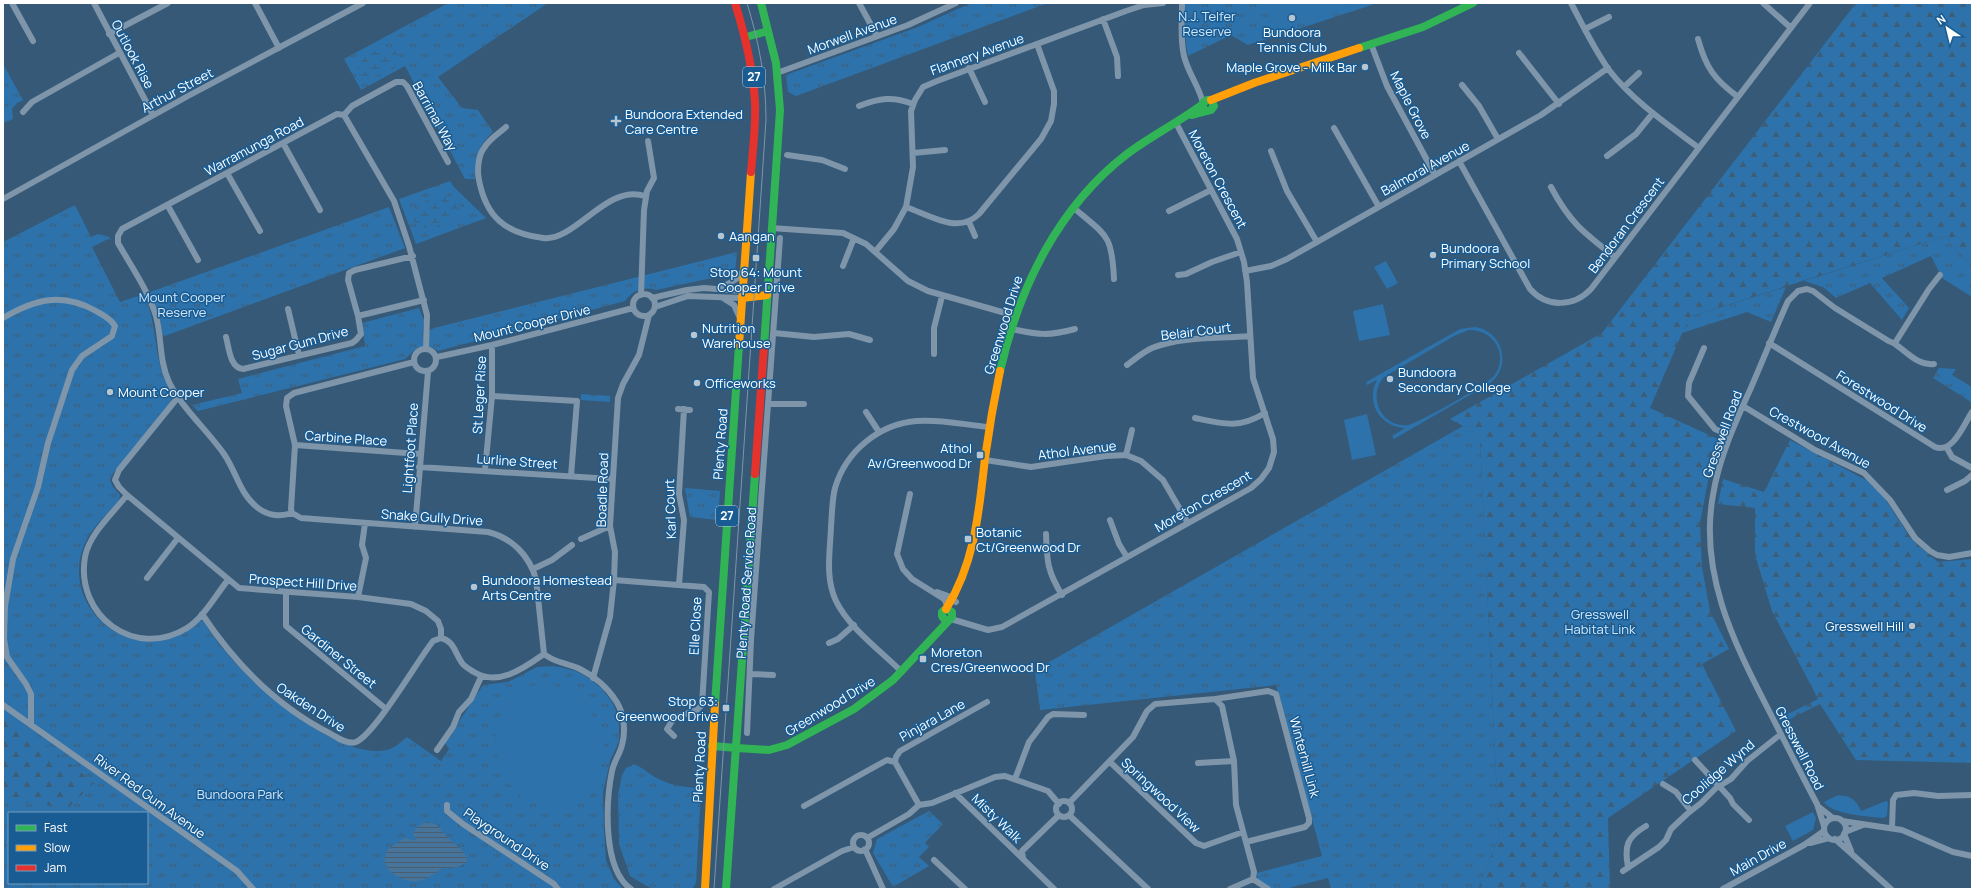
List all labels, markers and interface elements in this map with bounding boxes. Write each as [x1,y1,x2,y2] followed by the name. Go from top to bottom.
[1178,7,1236,40] park label: N.J. Telfer Reserve
[1927,8,1967,48] north arrow
[805,9,900,58] street label: Morwell Avenue
[1933,11,1949,28] text: N
[1287,13,1297,23] marker: Bundoora Tennis Club
[107,16,159,92] street label: Outlook Rise
[1257,23,1327,56] place label: Bundoora Tennis Club
[928,29,1027,79] street label: Flannery Avenue
[1226,58,1357,76] place label: Maple Grove - Milk Bar
[1360,62,1370,72] marker: Maple Grove - Milk Bar
[138,63,216,117] street label: Arthur Street
[743,67,765,87] road number: 27
[1386,68,1436,142] street label: Maple Grove
[409,78,462,154] street label: Barrimal Way
[625,105,743,138] place label: Bundoora Extended Care Centre
[201,112,307,180] street label: Warramunga Road
[610,115,622,127] marker: Bundoora Extended Care Centre
[1184,127,1252,231] street label: Moreton Crescent
[1377,136,1473,200] street label: Balmoral Avenue
[1584,173,1668,277] street label: Bendoran Crescent
[729,227,775,245] place label: Aangan
[716,231,726,241] marker: Aangan
[1441,239,1530,272] place label: Bundoora Primary School
[1428,250,1438,260] marker: Bundoora Primary School
[751,253,761,263] marker: Stop 64: Mount Cooper Drive
[710,263,802,296] place label: Stop 64: Mount Cooper Drive
[979,273,1027,377] street label: Greenwood Drive
[139,288,226,321] park label: Mount Cooper Reserve
[472,300,593,346] street label: Mount Cooper Drive
[1160,318,1232,344] street label: Belair Court
[702,319,771,352] place label: Nutrition Warehouse
[250,321,350,364] street label: Sugar Gum Drive
[689,330,699,340] marker: Nutrition Warehouse
[468,355,490,435] street label: St Leger Rise
[1398,363,1511,396] place label: Bundoora Secondary College
[1833,366,1931,436] street label: Forestwood Drive
[705,374,776,392] place label: Officeworks
[1385,374,1395,384] marker: Bundoora Secondary College
[692,378,702,388] marker: Officeworks
[118,383,205,401] place label: Mount Cooper
[105,387,115,397] marker: Mount Cooper
[1698,388,1746,480] street label: Gresswell Road
[398,402,422,494] street label: Lightfoot Place
[1766,402,1874,473] street label: Crestwood Avenue
[709,408,731,480] street label: Plenty Road
[304,426,388,450] street label: Carbine Place
[1037,436,1118,464] street label: Athol Avenue
[867,439,972,472] place label: Athol Av/Greenwood Dr
[476,449,558,473] street label: Lurline Street
[975,450,985,460] marker: Athol Av/Greenwood Dr
[592,452,612,528] street label: Boadle Road
[1151,466,1255,536] street label: Moreton Crescent
[660,479,680,539] street label: Karl Court
[380,504,484,530] street label: Snake Gully Drive
[716,506,738,526] road number: 27
[732,507,760,659] street label: Plenty Road Service Road
[976,523,1081,556] place label: Botanic Ct/Greenwood Dr
[963,534,973,544] marker: Botanic Ct/Greenwood Dr
[248,569,358,595] street label: Prospect Hill Drive
[482,571,612,604] place label: Bundoora Homestead Arts Centre
[469,582,479,592] marker: Bundoora Homestead Arts Centre
[684,596,706,655] street label: Elle Close
[1565,605,1636,638] park label: Gresswell Habitat Link
[1825,617,1904,635] place label: Gresswell Hill
[297,620,381,692] street label: Gardiner Street
[1907,621,1917,631] marker: Gresswell Hill
[931,643,1050,676] place label: Moreton Cres/Greenwood Dr
[918,654,928,664] marker: Moreton Cres/Greenwood Dr
[782,672,879,740] street label: Greenwood Drive
[273,678,349,736] street label: Oakden Drive
[616,692,718,725] place label: Stop 63: Greenwood Drive
[896,694,968,745] street label: Pinjara Lane
[721,703,731,713] marker: Stop 63: Greenwood Drive
[1771,703,1829,793] street label: Gresswell Road
[1286,715,1325,800] street label: Winterhill Link
[688,731,710,803] street label: Plenty Road
[1678,735,1758,809] street label: Coolidge Wynd
[91,749,210,843] street label: River Red Gum Avenue
[1117,754,1205,836] street label: Springwood View
[197,785,284,803] park label: Bundoora Park
[968,789,1026,847] street label: Misty Walk
[460,803,554,875] street label: Playground Drive
[8,812,148,884] legend
[44,819,68,836] text: Fast
[1727,834,1790,880] street label: Main Drive
[44,839,70,856] text: Slow
[44,859,66,876] text: Jam

